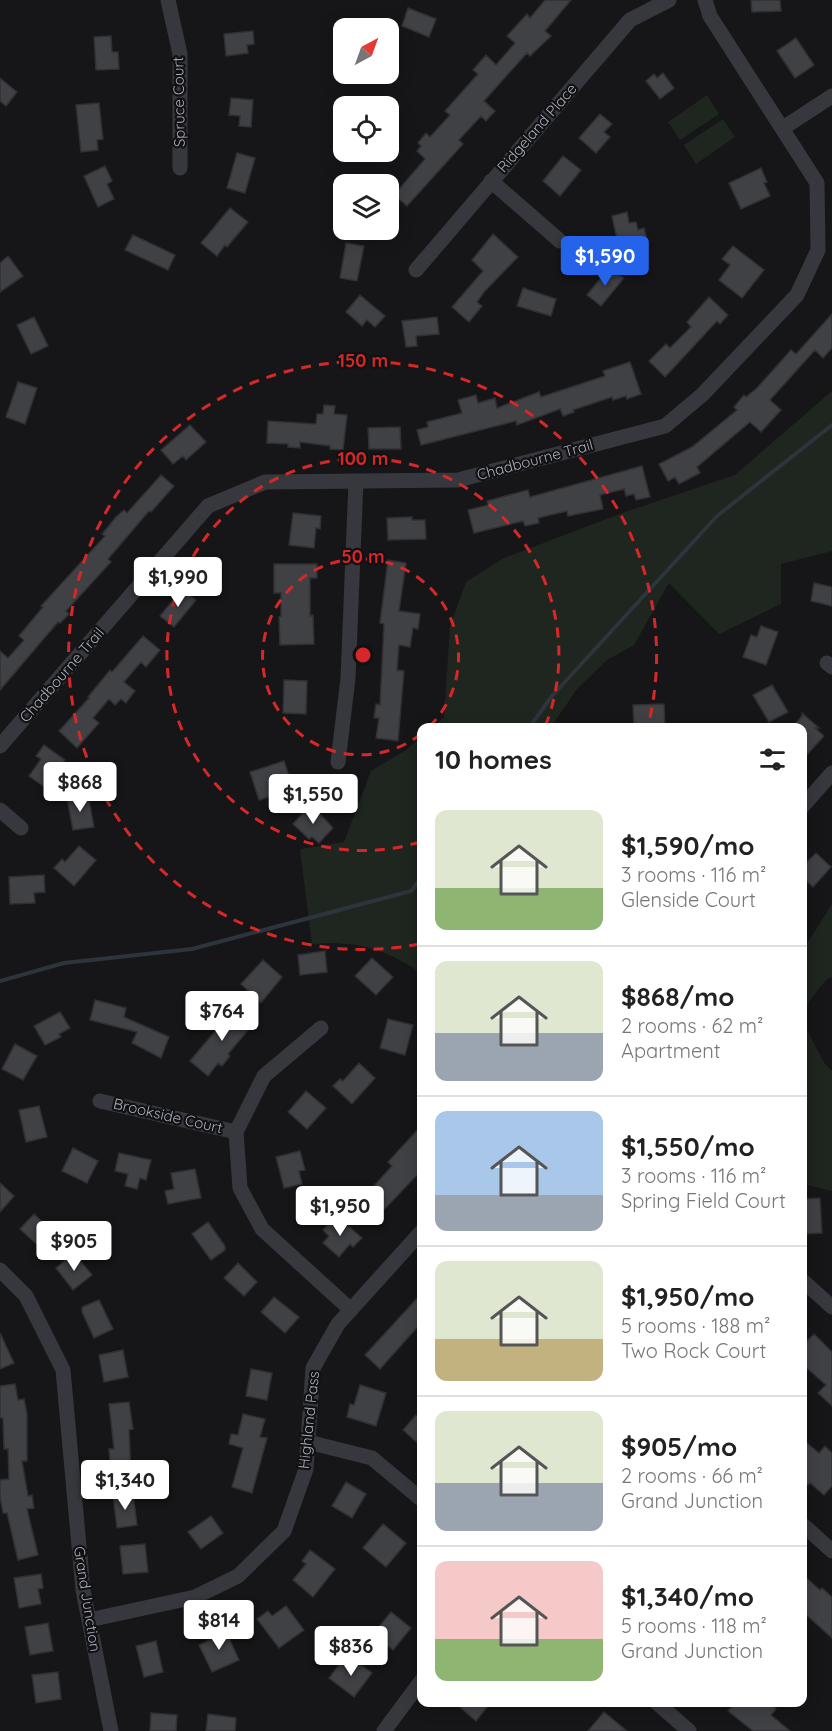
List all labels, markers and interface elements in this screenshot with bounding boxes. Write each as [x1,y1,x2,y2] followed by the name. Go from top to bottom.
[333,18,399,84] north arrow
[333,18,399,240] map controls
[168,57,189,147] street label: Spruce Court
[493,79,581,176] street label: Ridgeland Place
[333,96,399,162] button: locate
[333,174,399,240] button: layers
[556,236,654,287] pin: $1,590
[575,243,635,268] text: $1,590
[338,349,388,372] text: 150 m
[475,435,595,484] street label: Chadbourne Trail
[338,447,388,470] text: 100 m
[341,545,385,568] text: 50 m
[129,557,227,608] pin: $1,990
[148,564,208,589] text: $1,990
[15,623,108,726] street label: Chadbourne Trail
[353,645,373,665] centre of rings
[435,743,552,776] text: 10 homes
[756,743,789,776] icon: filters
[44,762,116,813] pin: $868
[58,769,102,794] text: $868
[264,774,362,825] pin: $1,550
[283,781,343,806] text: $1,550
[621,829,754,862] text: $1,590/mo
[483,834,555,906] icon: home
[621,862,766,887] text: 3 rooms · 116 m²
[621,887,756,912] text: Glenside Court
[621,980,734,1013] text: $868/mo
[483,985,555,1057] icon: home
[186,991,258,1042] pin: $764
[199,998,245,1023] text: $764
[621,1013,763,1038] text: 2 rooms · 62 m²
[621,1038,721,1063] text: Apartment
[112,1094,225,1137] street label: Brookside Court
[621,1130,755,1163] text: $1,550/mo
[483,1135,555,1207] icon: home
[621,1163,766,1188] text: 3 rooms · 116 m²
[291,1186,389,1237] pin: $1,950
[621,1188,786,1213] text: Spring Field Court
[310,1193,370,1218] text: $1,950
[38,1221,110,1272] pin: $905
[50,1228,98,1253] text: $905
[621,1280,754,1313] text: $1,950/mo
[483,1285,555,1357] icon: home
[621,1313,770,1338] text: 5 rooms · 188 m²
[621,1338,766,1363] text: Two Rock Court
[294,1370,323,1470] street label: Highland Pass
[621,1430,737,1463] text: $905/mo
[483,1435,555,1507] icon: home
[76,1460,174,1511] pin: $1,340
[621,1463,763,1488] text: 2 rooms · 66 m²
[95,1467,155,1492] text: $1,340
[621,1488,763,1513] text: Grand Junction
[70,1545,105,1653] street label: Grand Junction
[621,1580,754,1613] text: $1,340/mo
[483,1585,555,1657] icon: home
[183,1600,255,1651] pin: $814
[198,1607,240,1632] text: $814
[621,1613,767,1638] text: 5 rooms · 118 m²
[315,1626,387,1677] pin: $836
[329,1633,373,1658] text: $836
[621,1638,763,1663] text: Grand Junction

